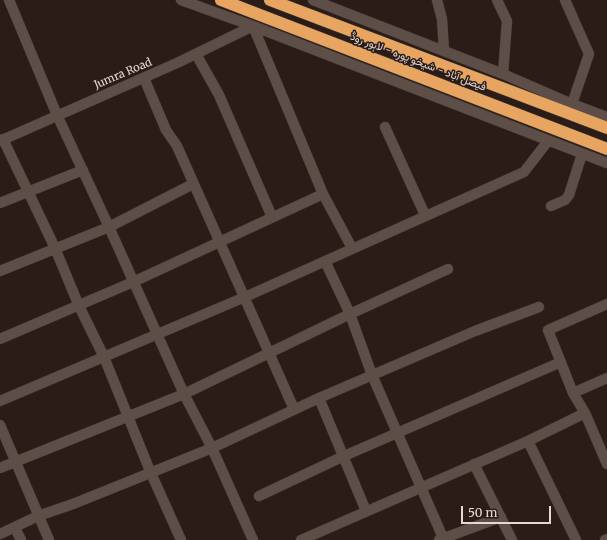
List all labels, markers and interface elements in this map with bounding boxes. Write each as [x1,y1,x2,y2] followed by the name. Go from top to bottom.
[348,30,488,94] street label: فیصل آباد - شیخو پورہ - لاہور روڈ
[92,56,154,92] street label: Jumra Road
[463,498,553,524] scale bar
[468,505,497,520] text: 50 m

